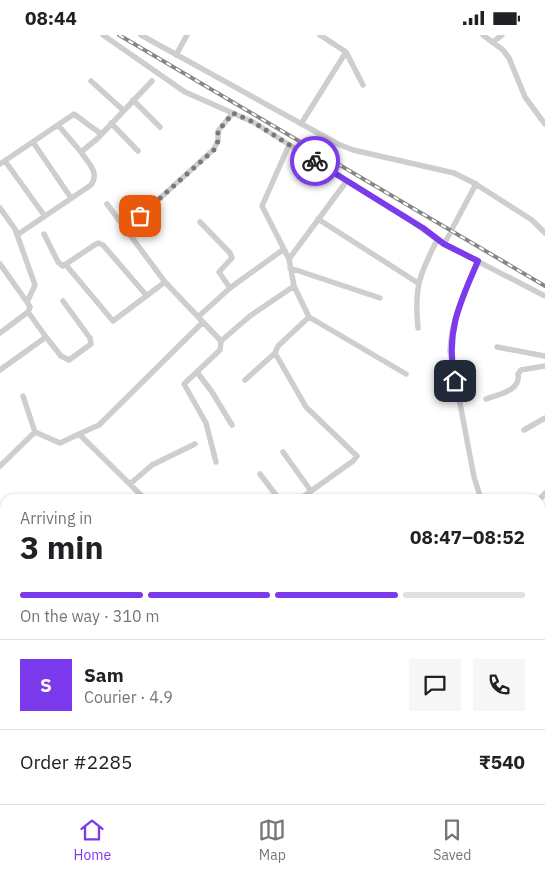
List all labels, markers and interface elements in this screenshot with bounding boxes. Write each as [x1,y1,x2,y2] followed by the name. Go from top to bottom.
[25,6,77,30] text: 08:44
[290,136,340,186] courier
[301,147,329,175] icon: bike
[119,195,161,237] pin
[126,202,154,230] icon: bag
[434,360,476,402] pin
[441,367,469,395] icon: home
[20,508,92,528] text: Arriving in
[410,525,525,549] text: 08:47–08:52
[20,526,104,568] text: 3 min
[20,606,159,626] text: On the way · 310 m
[409,659,461,711] button: chat
[473,659,525,711] button: phone
[84,663,124,687] text: Sam
[40,673,52,697] text: S
[84,687,173,707] text: Courier · 4.9
[20,750,132,774] text: Order #2285
[479,750,525,774] text: ₹540
[74,816,111,864] tab: Home
[258,816,286,864] tab: Map
[433,816,471,864] tab: Saved

